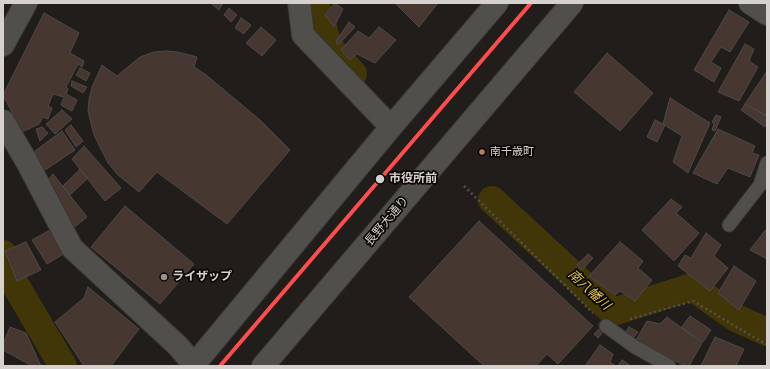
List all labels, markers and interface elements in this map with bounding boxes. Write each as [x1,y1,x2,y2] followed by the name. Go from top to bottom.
[490,145,534,159] place label: 南千歳町
[477,147,487,157] marker: 南千歳町
[389,172,437,186] place label: 市役所前
[374,173,386,185] marker: 市役所前
[362,193,412,249] street label: 長野大通り
[565,267,613,313] water label: 南八幡川
[172,270,232,284] place label: ライザップ
[159,272,169,282] marker: ライザップ

